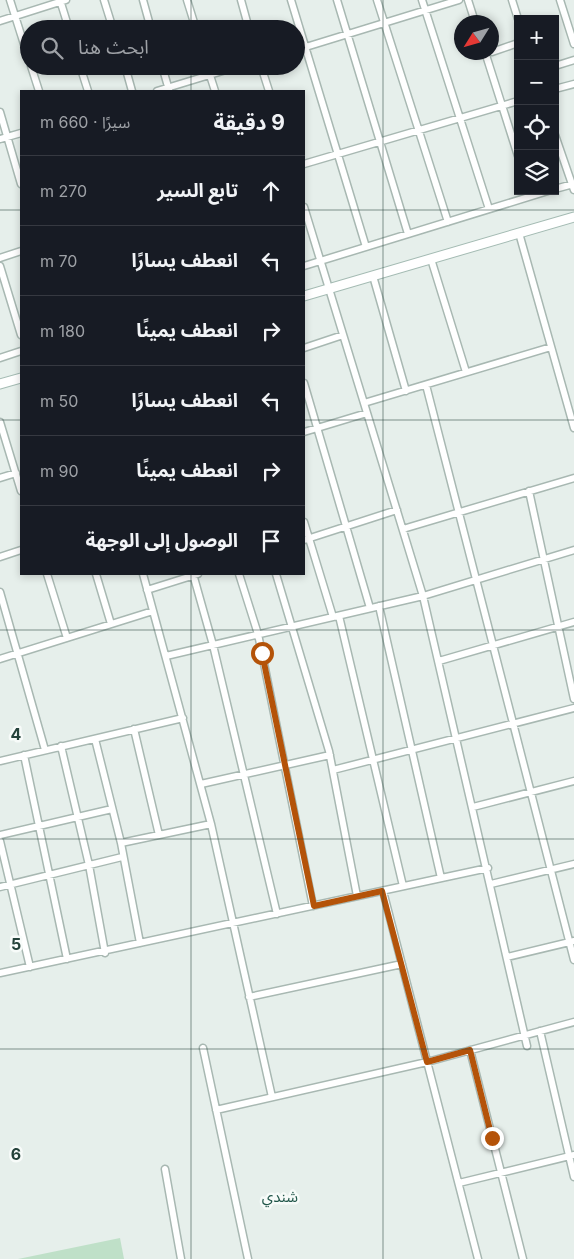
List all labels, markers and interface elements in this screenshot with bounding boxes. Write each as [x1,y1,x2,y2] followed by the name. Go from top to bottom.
[454,15,499,60] north arrow
[514,15,559,195] map controls
[514,15,559,60] button: +
[20,20,305,75] search box
[38,34,66,62] icon: search
[78,36,149,59] text: ابحث هنا
[514,60,559,105] button: −
[514,105,559,150] button: locate
[214,110,285,135] text: 9 دقيقة
[40,112,130,132] text: سيرًا · 660 m
[514,150,559,195] button: layers
[257,177,285,205] icon: ahead
[157,179,238,202] text: تابع السير
[40,181,87,201] text: 270 m
[257,247,285,275] icon: left
[131,249,238,272] text: انعطف يسارًا
[40,251,77,271] text: 70 m
[257,317,285,345] icon: right
[136,319,238,342] text: انعطف يمينًا
[40,321,85,341] text: 180 m
[257,387,285,415] icon: left
[131,389,238,412] text: انعطف يسارًا
[40,391,78,411] text: 50 m
[257,457,285,485] icon: right
[136,459,238,482] text: انعطف يمينًا
[40,461,79,481] text: 90 m
[257,527,285,555] icon: arrive
[86,529,238,552] text: الوصول إلى الوجهة
[251,642,274,665] route start
[11,724,22,744] text: 4
[11,934,21,954] text: 5
[481,1127,504,1150] route end
[11,1144,21,1164] text: 6
[262,1187,298,1208] district label: شندي

